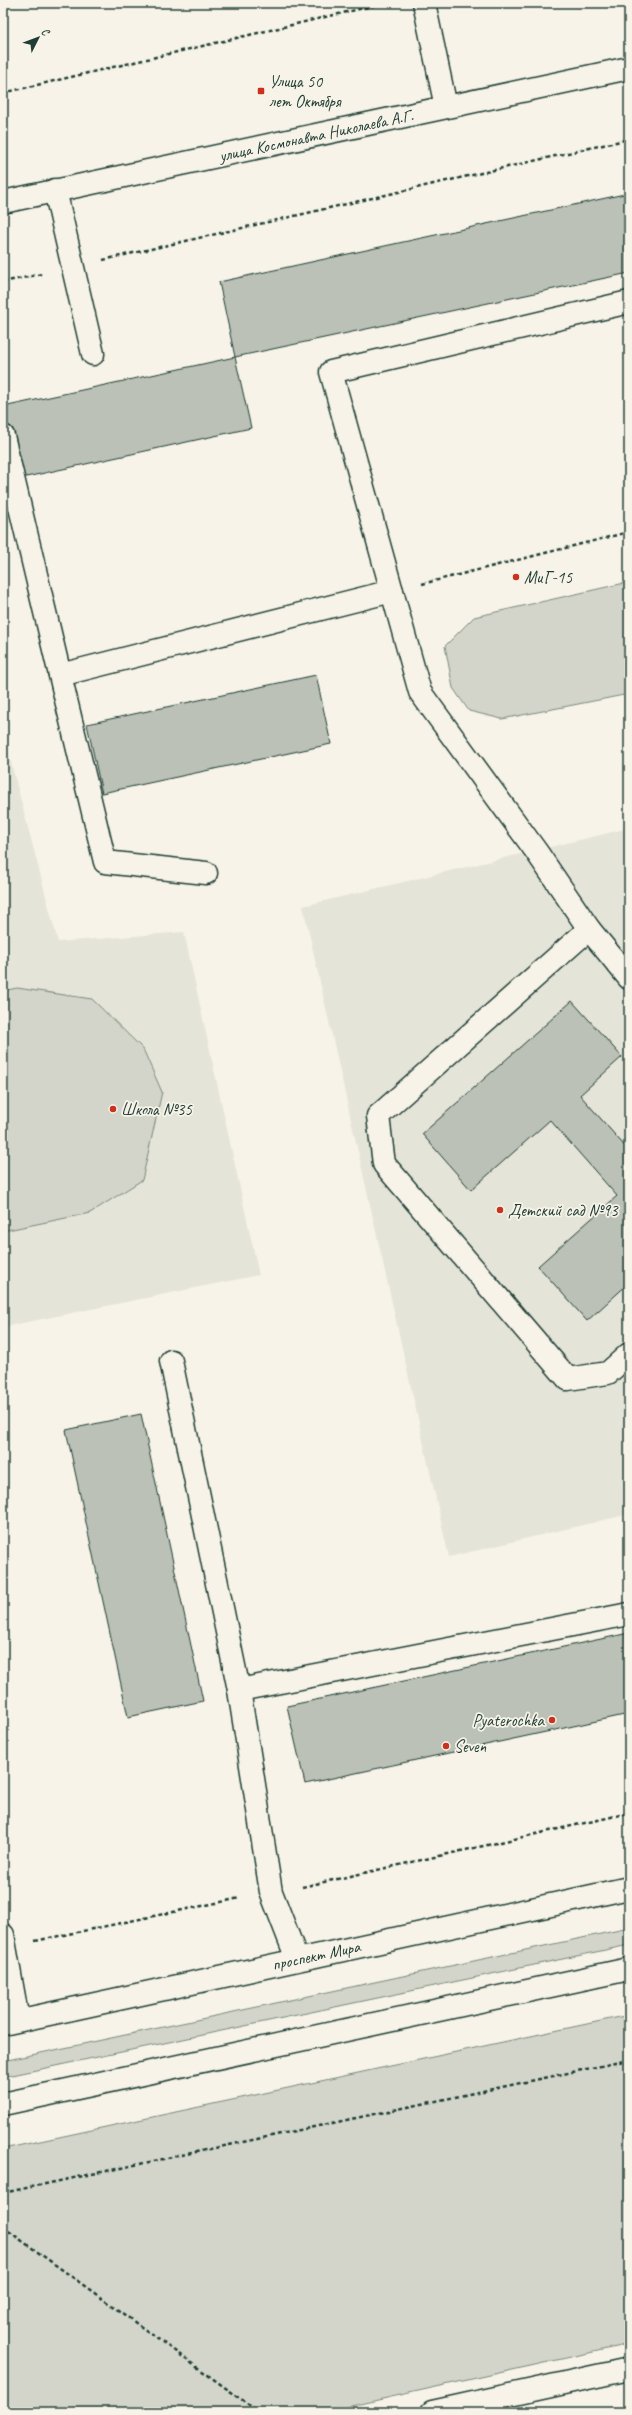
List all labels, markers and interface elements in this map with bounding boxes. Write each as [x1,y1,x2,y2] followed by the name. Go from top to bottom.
[18,18,58,58] north arrow
[38,25,54,39] text: С
[269,71,342,112] place label: Улица 50 лет Октября
[256,86,266,96] marker: Улица 50 лет Октября
[216,105,416,167] street label: улица Космонавта Николаева А.Г.
[524,567,573,588] place label: МиГ-15
[511,572,521,582] marker: МиГ-15
[121,1099,193,1120] place label: Школа №35
[108,1104,118,1114] marker: Школа №35
[508,1200,619,1221] place label: Детский сад №93
[495,1205,505,1215] marker: Детский сад №93
[472,1710,546,1731] place label: Pyaterochka
[547,1715,557,1725] marker: Pyaterochka
[454,1736,487,1757] place label: Seven
[441,1741,451,1751] marker: Seven
[270,1936,364,1975] street label: проспект Мира

